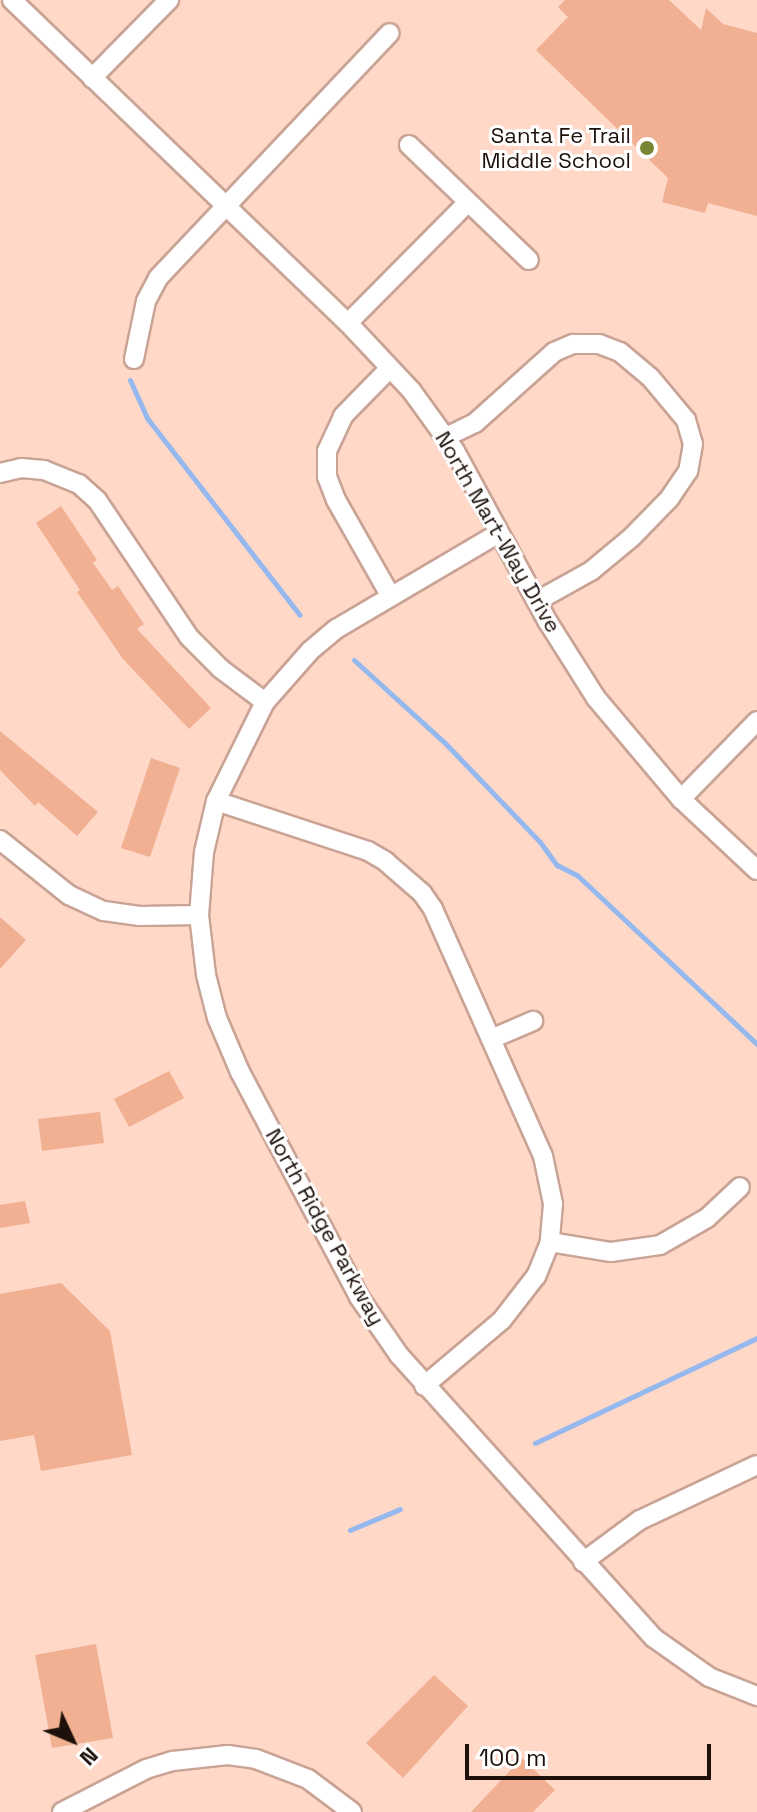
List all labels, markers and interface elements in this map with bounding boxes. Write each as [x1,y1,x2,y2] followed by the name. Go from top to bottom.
[481,122,631,174] place label: Santa Fe Trail Middle School
[638,139,656,157] marker: Santa Fe Trail Middle School
[429,427,567,637] street label: North Mart-Way Drive
[260,1124,390,1330] street label: North Ridge Parkway
[32,1700,112,1780] north arrow
[469,1728,715,1778] scale bar
[74,1742,104,1772] text: N
[479,1742,547,1773] text: 100 m

